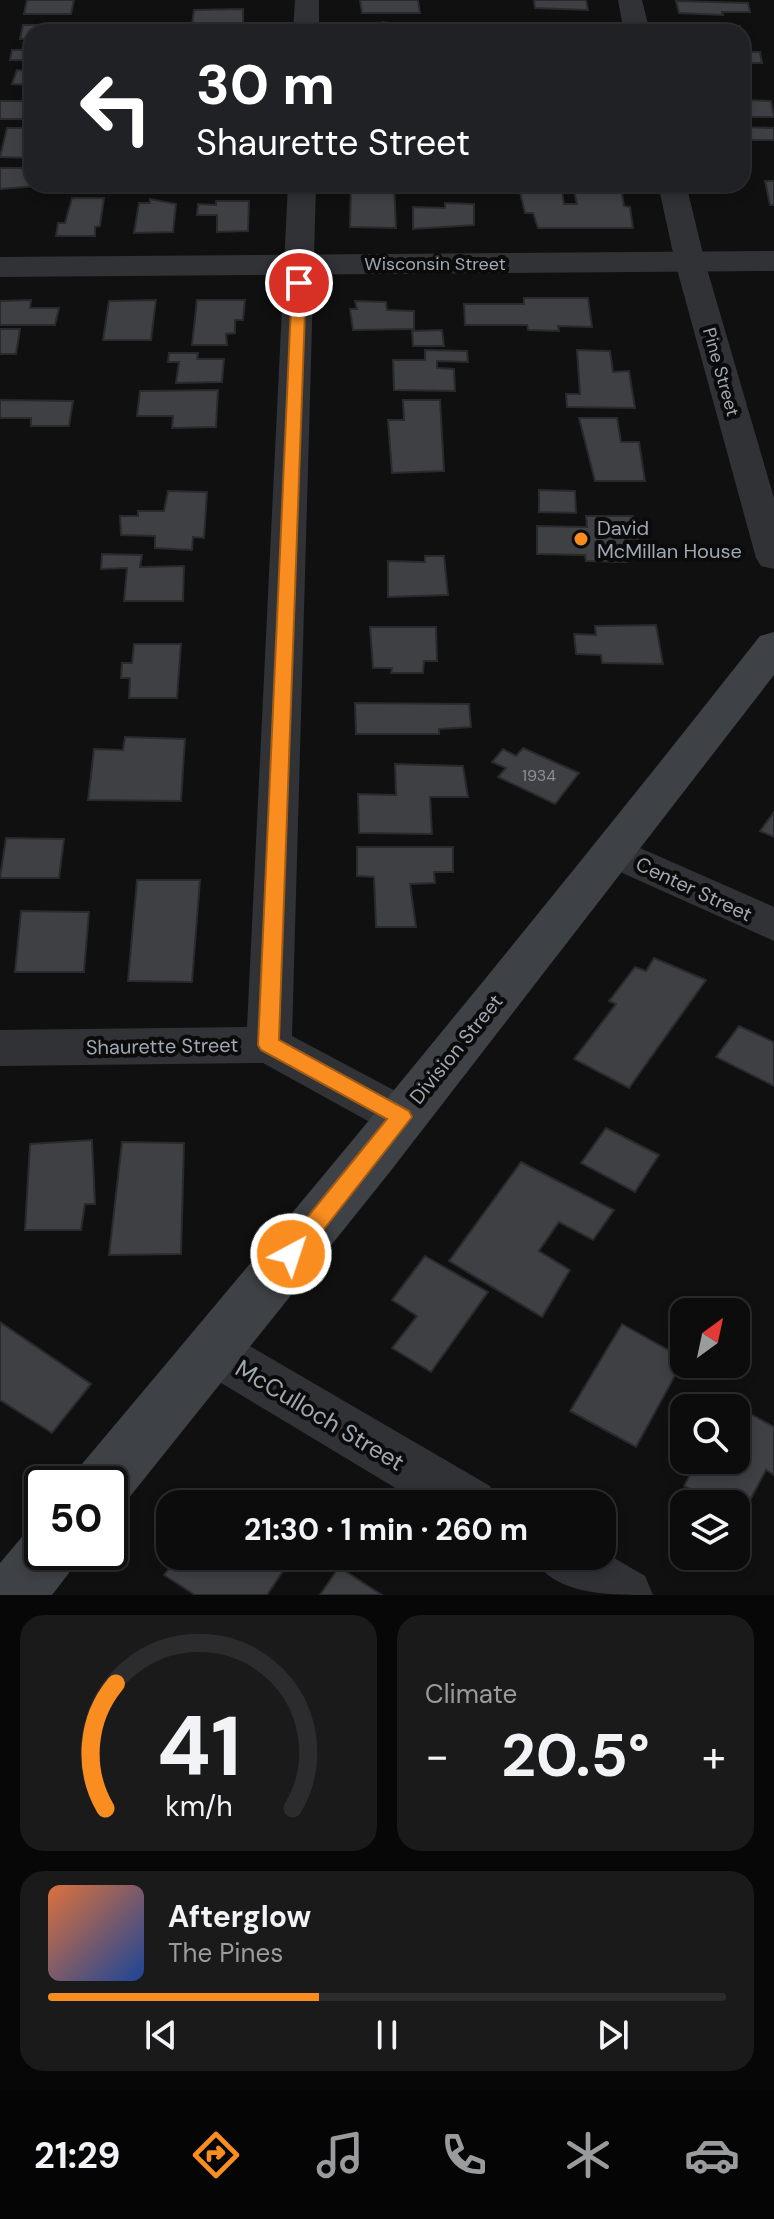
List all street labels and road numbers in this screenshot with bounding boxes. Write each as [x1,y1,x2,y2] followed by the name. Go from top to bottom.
[364,252,506,276] street label: Wisconsin Street
[697,325,745,419] street label: Pine Street
[632,851,757,927] street label: Center Street
[404,989,508,1109] street label: Division Street
[86,1032,238,1060] street label: Shaurette Street
[230,1352,410,1478] street label: McCulloch Street

